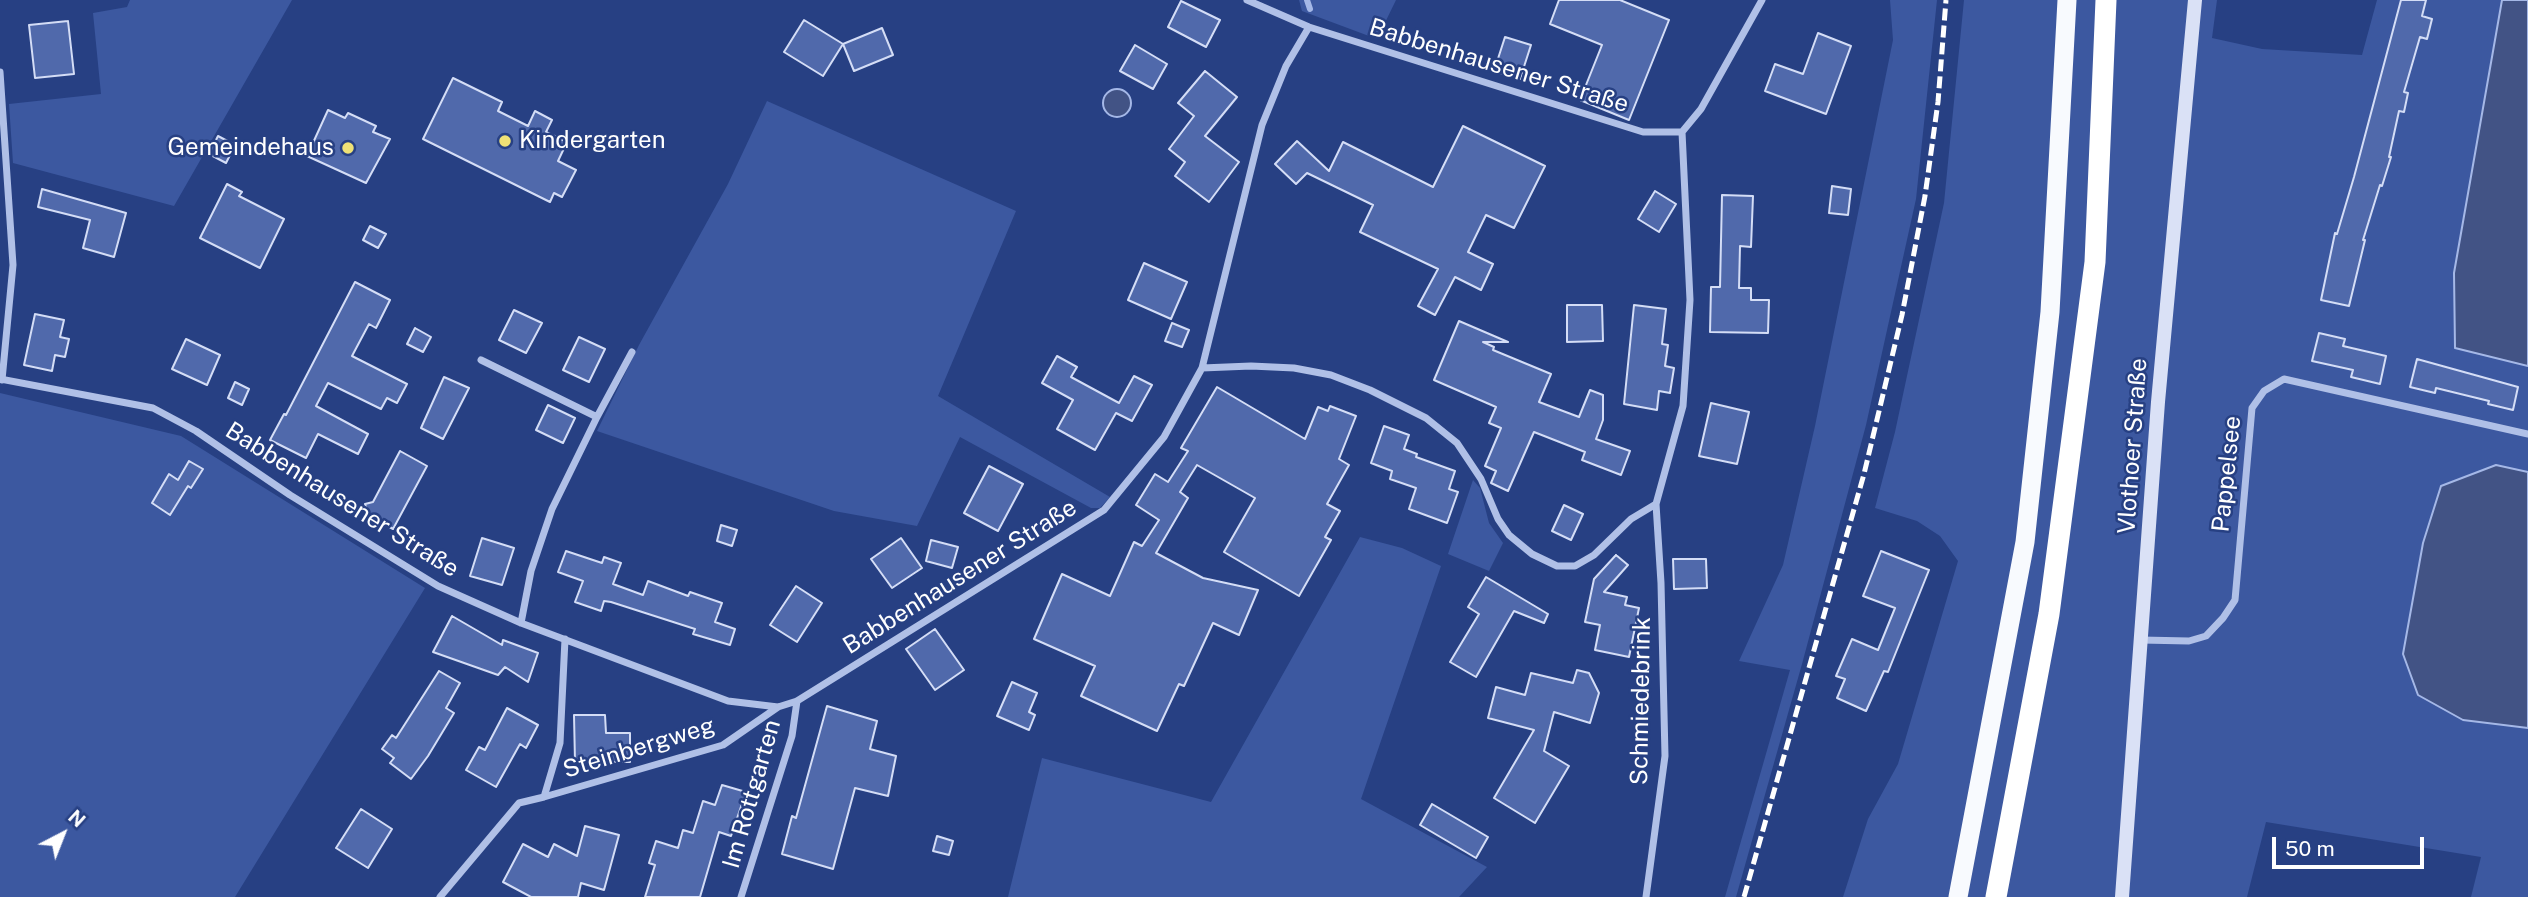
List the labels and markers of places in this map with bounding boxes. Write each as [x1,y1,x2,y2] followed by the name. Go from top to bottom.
[519,127,666,155] place label: Kindergarten
[497,133,513,149] marker: Kindergarten
[167,134,334,162] place label: Gemeindehaus
[340,140,356,156] marker: Gemeindehaus

